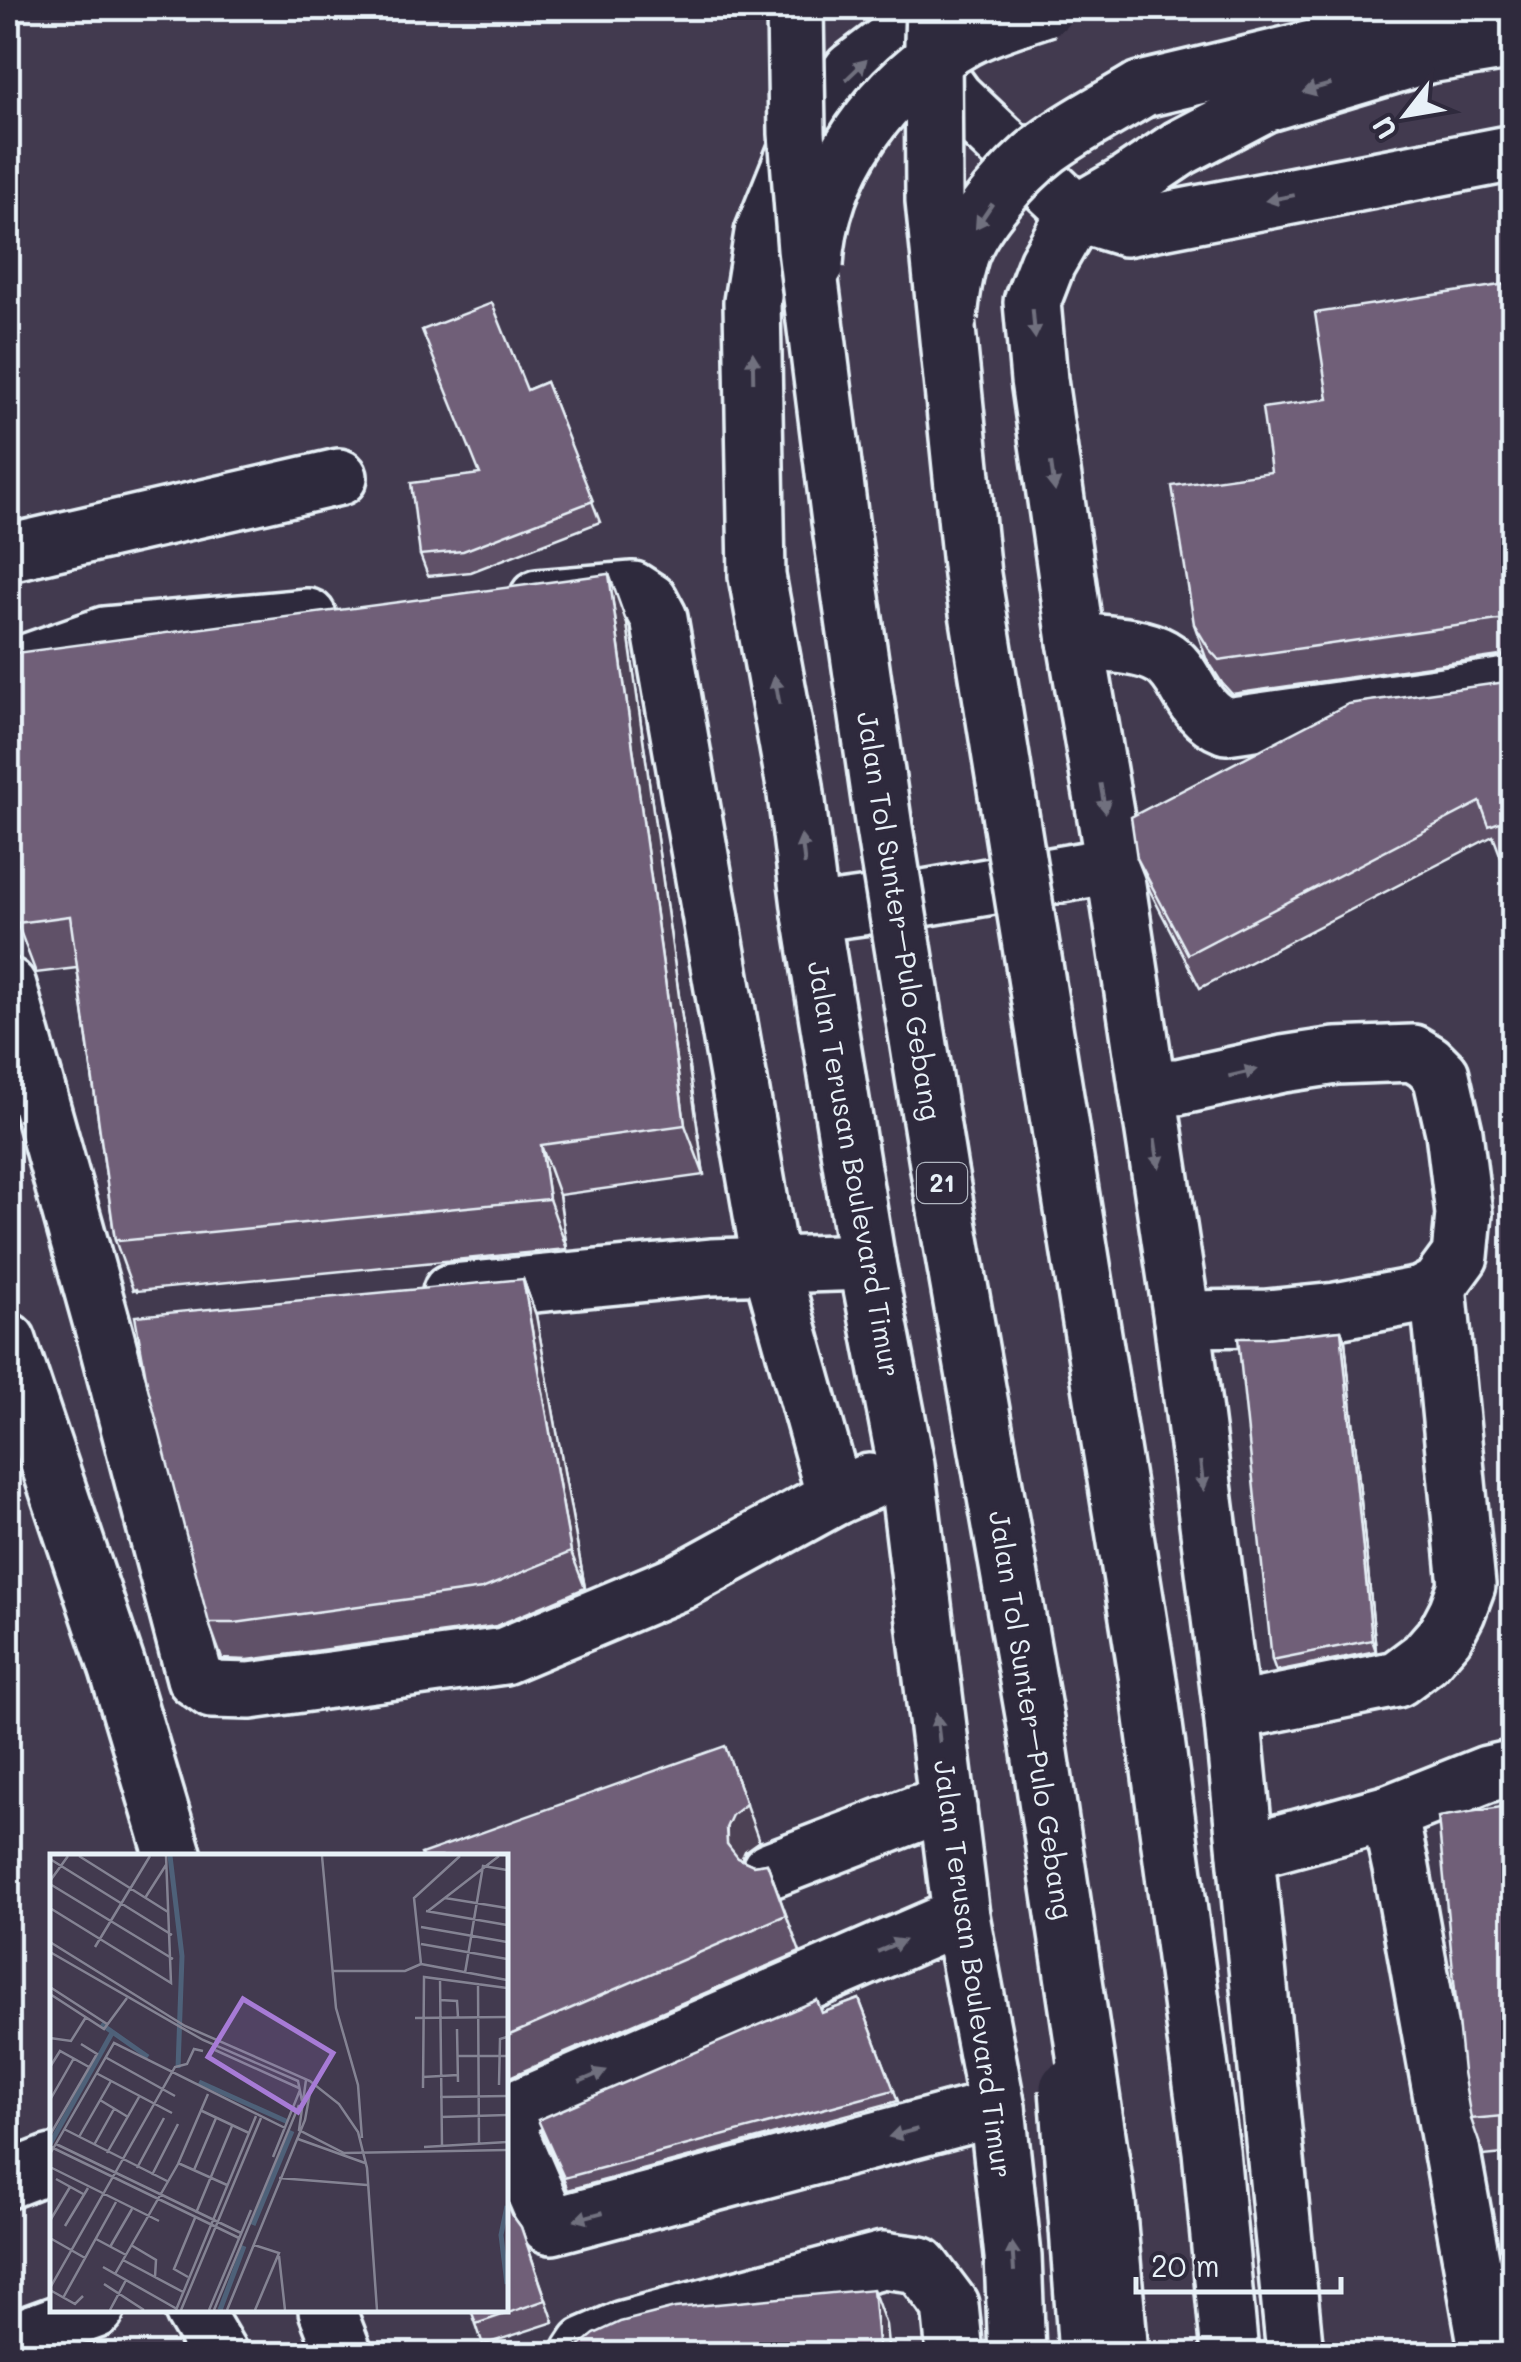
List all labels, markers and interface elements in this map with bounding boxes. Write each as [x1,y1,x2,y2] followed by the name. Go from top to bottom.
[844,58,868,82] one-way arrow
[1356,65,1456,165] north arrow
[1301,81,1332,96] one-way arrow
[1363,111,1404,146] text: U
[1264,191,1295,207] one-way arrow
[975,202,993,229] one-way arrow
[1027,309,1043,341] one-way arrow
[745,351,761,383] one-way arrow
[1045,461,1061,493] one-way arrow
[769,674,784,706] one-way arrow
[850,709,950,1123] street label: Jalan Tol Sunter–Pulo Gebang
[1096,783,1111,814] one-way arrow
[794,834,810,866] one-way arrow
[801,958,909,1380] street label: Jalan Terusan Boulevard Timur
[1228,1064,1259,1080] one-way arrow
[1150,1138,1166,1170] one-way arrow
[917,1163,967,1203] road number: 21
[1194,1460,1210,1492] one-way arrow
[982,1508,1082,1922] street label: Jalan Tol Sunter–Pulo Gebang
[930,1711,946,1743] one-way arrow
[927,1757,1021,2180] street label: Jalan Terusan Boulevard Timur
[50,1854,508,2312] inset map
[876,1938,906,1954] one-way arrow
[578,2068,607,2084] one-way arrow
[887,2126,918,2142] one-way arrow
[573,2209,604,2225] one-way arrow
[1136,2232,1341,2294] scale bar
[1004,2241,1020,2273] one-way arrow
[1151,2245,1220,2285] text: 20 m

